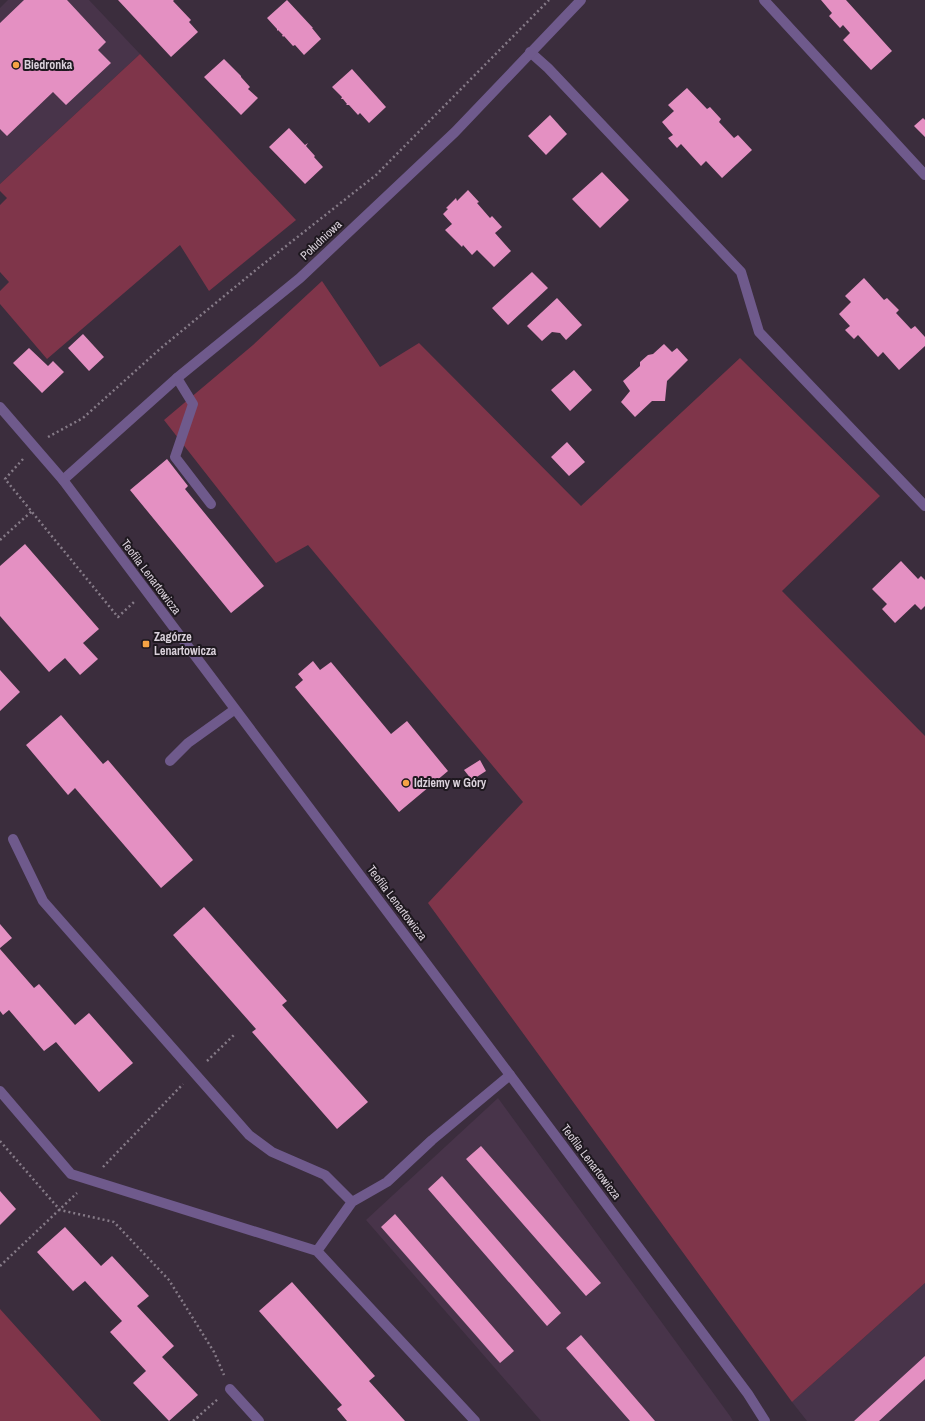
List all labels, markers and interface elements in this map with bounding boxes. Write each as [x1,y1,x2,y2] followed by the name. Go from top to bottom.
[24,57,73,73] place label: Biedronka
[11,60,21,70] marker: Biedronka
[297,216,346,263] street label: Południowa
[117,536,185,618] street label: Teofila Lenartowicza
[154,629,217,659] place label: Zagórze Lenartowicza
[141,639,151,649] marker: Zagórze Lenartowicza
[414,775,487,791] place label: Idziemy w Góry
[401,778,411,788] marker: Idziemy w Góry
[363,862,431,944] street label: Teofila Lenartowicza
[557,1121,625,1203] street label: Teofila Lenartowicza

